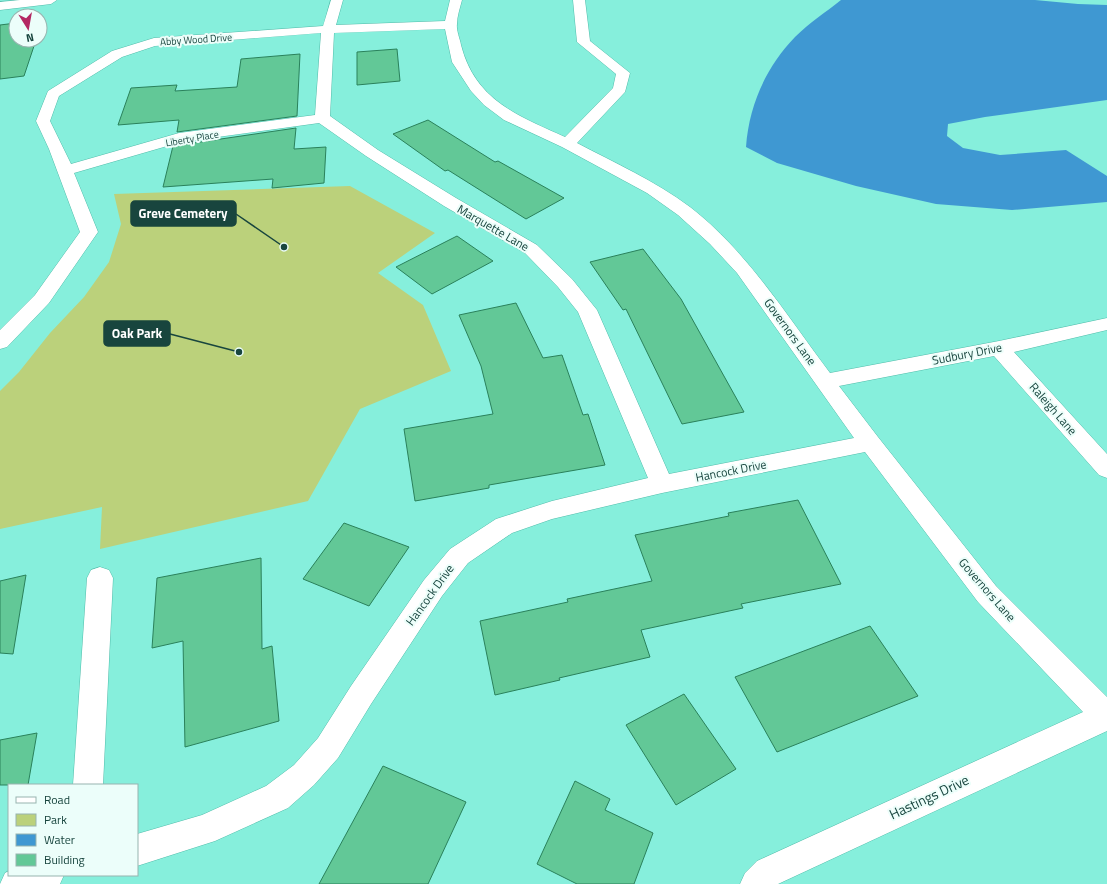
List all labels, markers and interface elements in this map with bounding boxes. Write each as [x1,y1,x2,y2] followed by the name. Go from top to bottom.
[8,8,48,48] north arrow
[25,29,35,46] text: N
[160,30,232,49] street label: Abby Wood Drive
[164,126,220,151] street label: Liberty Place
[454,199,533,256] street label: Marquette Lane
[131,201,236,226] callout: Greve Cemetery
[138,203,228,223] text: Greve Cemetery
[760,294,821,369] street label: Governors Lane
[104,321,170,346] callout: Oak Park
[112,323,163,343] text: Oak Park
[930,337,1003,370] street label: Sudbury Drive
[1025,378,1082,439] street label: Raleigh Lane
[694,454,768,487] street label: Hancock Drive
[954,554,1020,626] street label: Governors Lane
[401,560,458,629] street label: Hancock Drive
[885,769,972,824] street label: Hastings Drive
[8,784,138,876] legend
[44,790,70,809] text: Road
[44,810,67,829] text: Park
[44,830,75,849] text: Water
[44,850,85,869] text: Building

